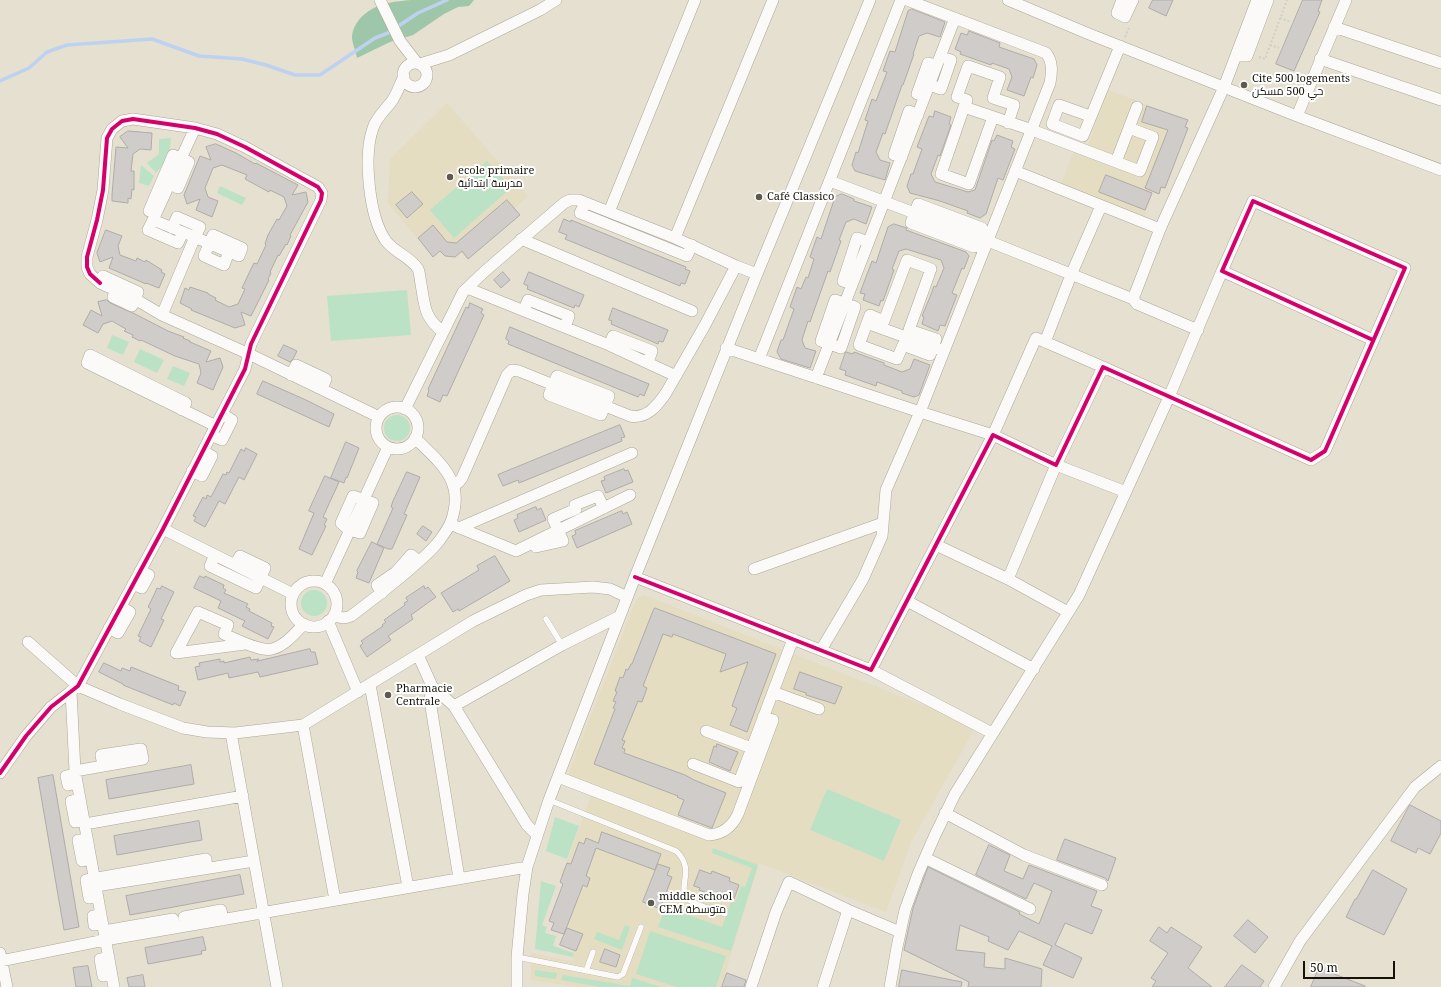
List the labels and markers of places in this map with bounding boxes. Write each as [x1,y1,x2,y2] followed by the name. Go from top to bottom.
[1252,72,1350,98] place label: Cite 500 logements حي 500 مسكن
[1239,80,1249,90] marker: Cite 500 logements حي 500 مسكن
[458,164,534,190] place label: ecole primaire مدرسة ابتدائية
[445,172,455,182] marker: ecole primaire مدرسة ابتدائية
[767,190,834,204] place label: Café Classico
[754,192,764,202] marker: Café Classico
[396,682,452,708] place label: Pharmacie Centrale
[383,690,393,700] marker: Pharmacie Centrale
[659,890,732,916] place label: middle school CEM متوسطة
[646,898,656,908] marker: middle school CEM متوسطة

